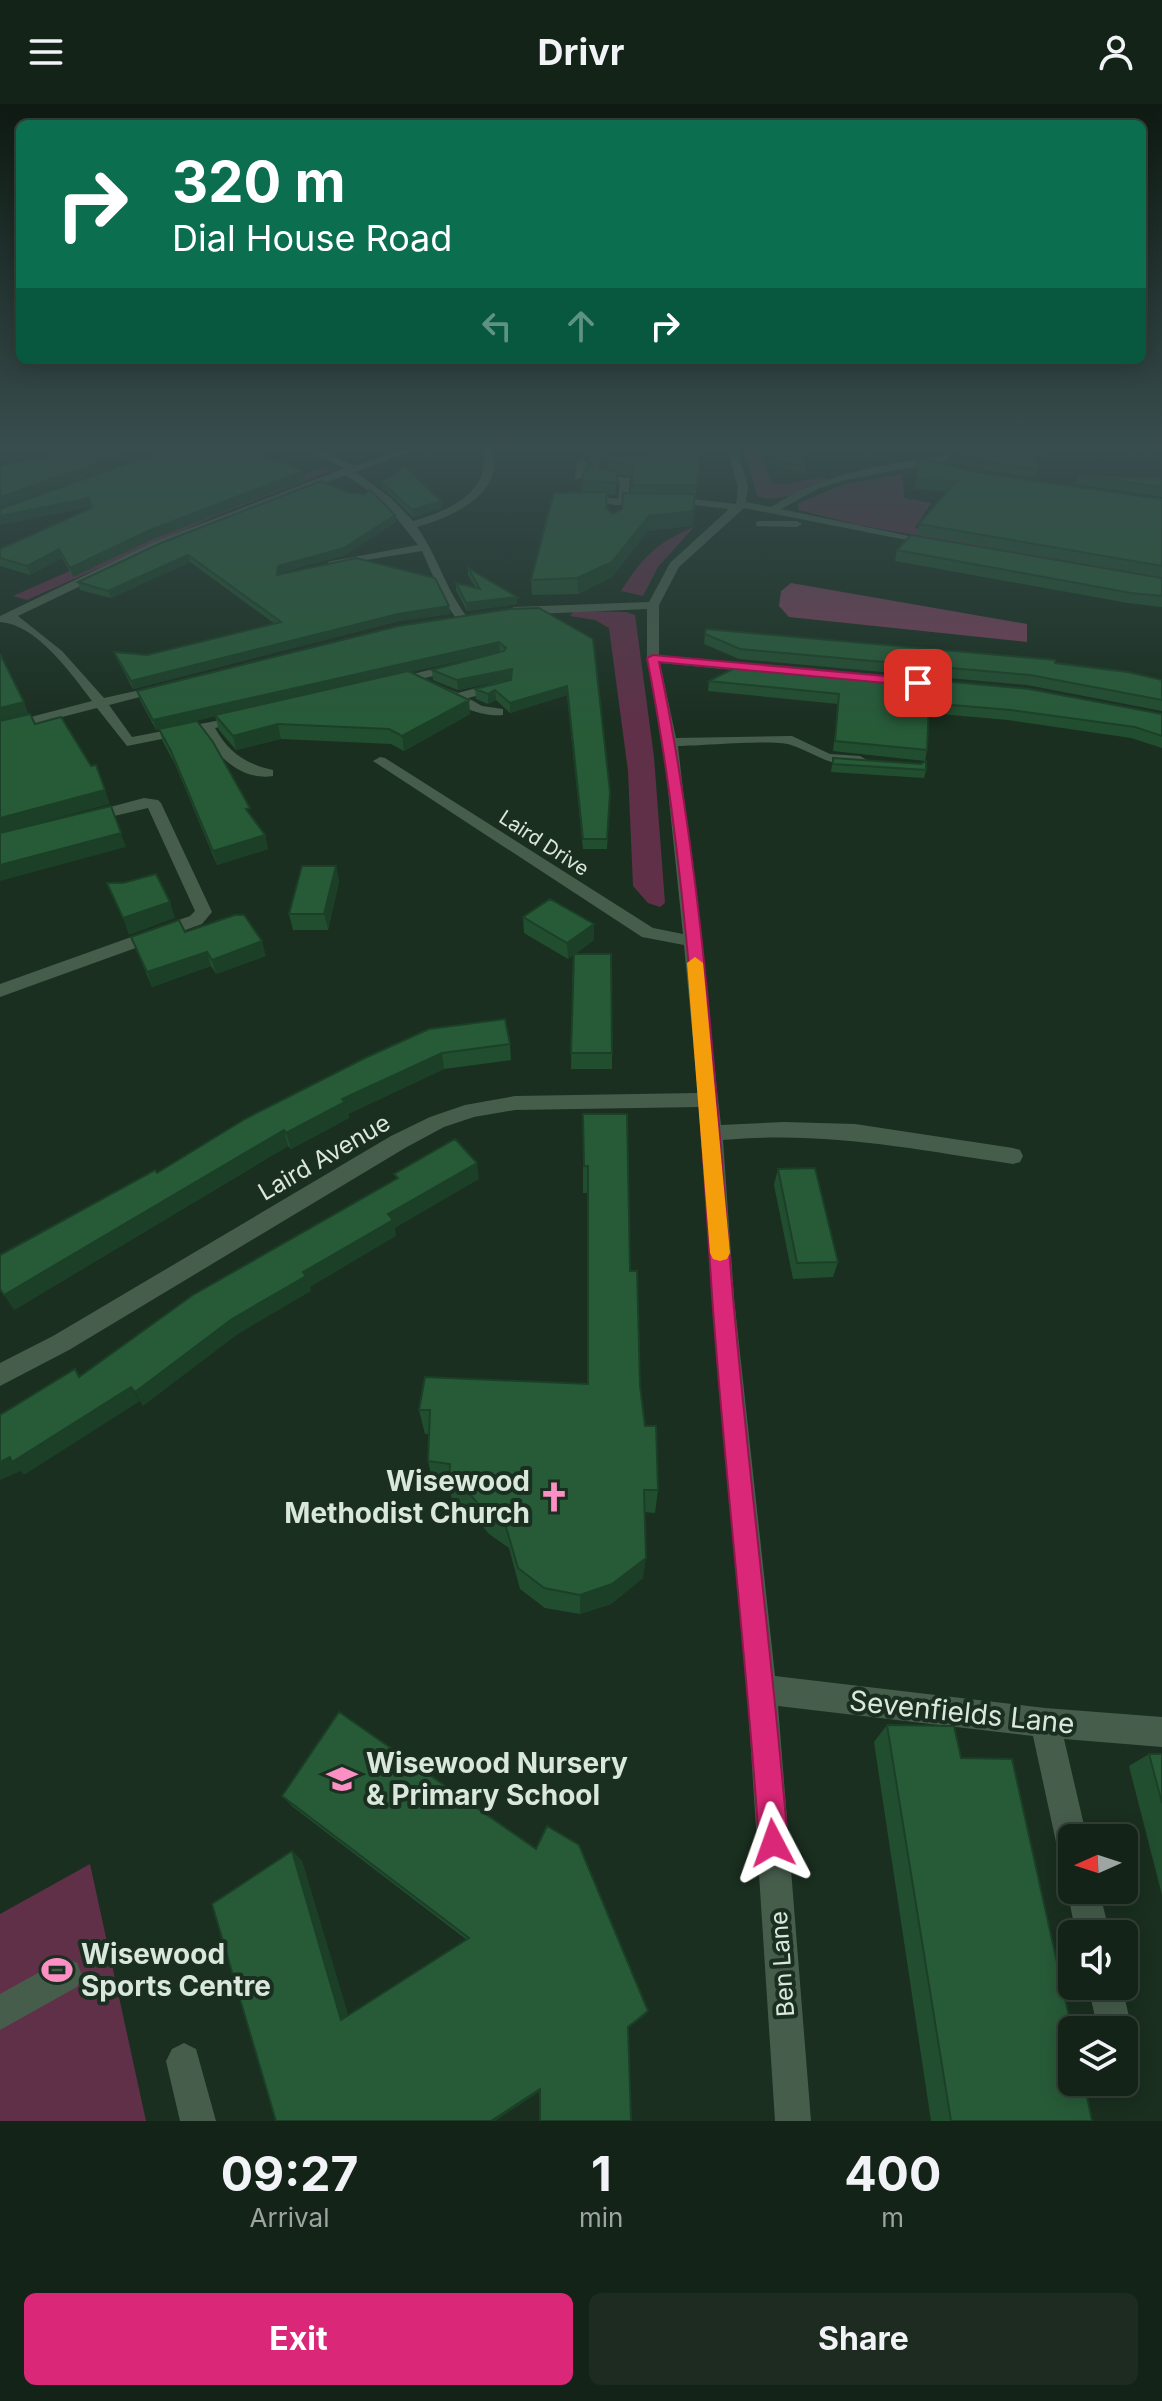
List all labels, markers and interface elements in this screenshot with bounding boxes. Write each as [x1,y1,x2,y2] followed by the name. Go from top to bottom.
[24,30,68,74] icon: menu
[538,30,624,74] text: Drivr
[1094,30,1138,74] icon: person
[172,148,346,216] text: 320 m
[40,152,144,256] icon: right
[172,216,452,260] text: Dial House Road
[475,304,519,348] icon: left
[559,304,603,348] icon: ahead
[643,304,687,348] icon: right
[884,649,952,717] pin
[896,661,940,705] icon: arrive
[495,805,593,881] street label: Laird Drive
[253,1108,395,1206] street label: Laird Avenue
[284,1464,530,1530] place label: Wisewood Methodist Church
[537,1480,571,1514] church icon: Wisewood Methodist Church
[848,1683,1076,1741] street label: Sevenfields Lane
[366,1746,628,1812] place label: Wisewood Nursery & Primary School
[325,1762,359,1796] school or university icon: Wisewood Nursery & Primary School
[731,1801,815,1885] position arrow
[1058,1824,1138,1904] north arrow
[1058,1824,1138,2096] map controls
[764,1910,800,2018] street label: Ben Lane
[1058,1920,1138,2000] button: sound
[81,1937,271,2003] place label: Wisewood Sports Centre
[40,1953,74,1987] sports icon: Wisewood Sports Centre
[1058,2016,1138,2096] button: layers
[221,2144,358,2203] text: 09:27
[591,2144,612,2203] text: 1
[844,2144,941,2203] text: 400
[250,2202,330,2233] text: Arrival
[579,2202,623,2233] text: min
[881,2202,904,2233] text: m
[24,2293,573,2385] button: Exit
[589,2293,1138,2385] button: Share

